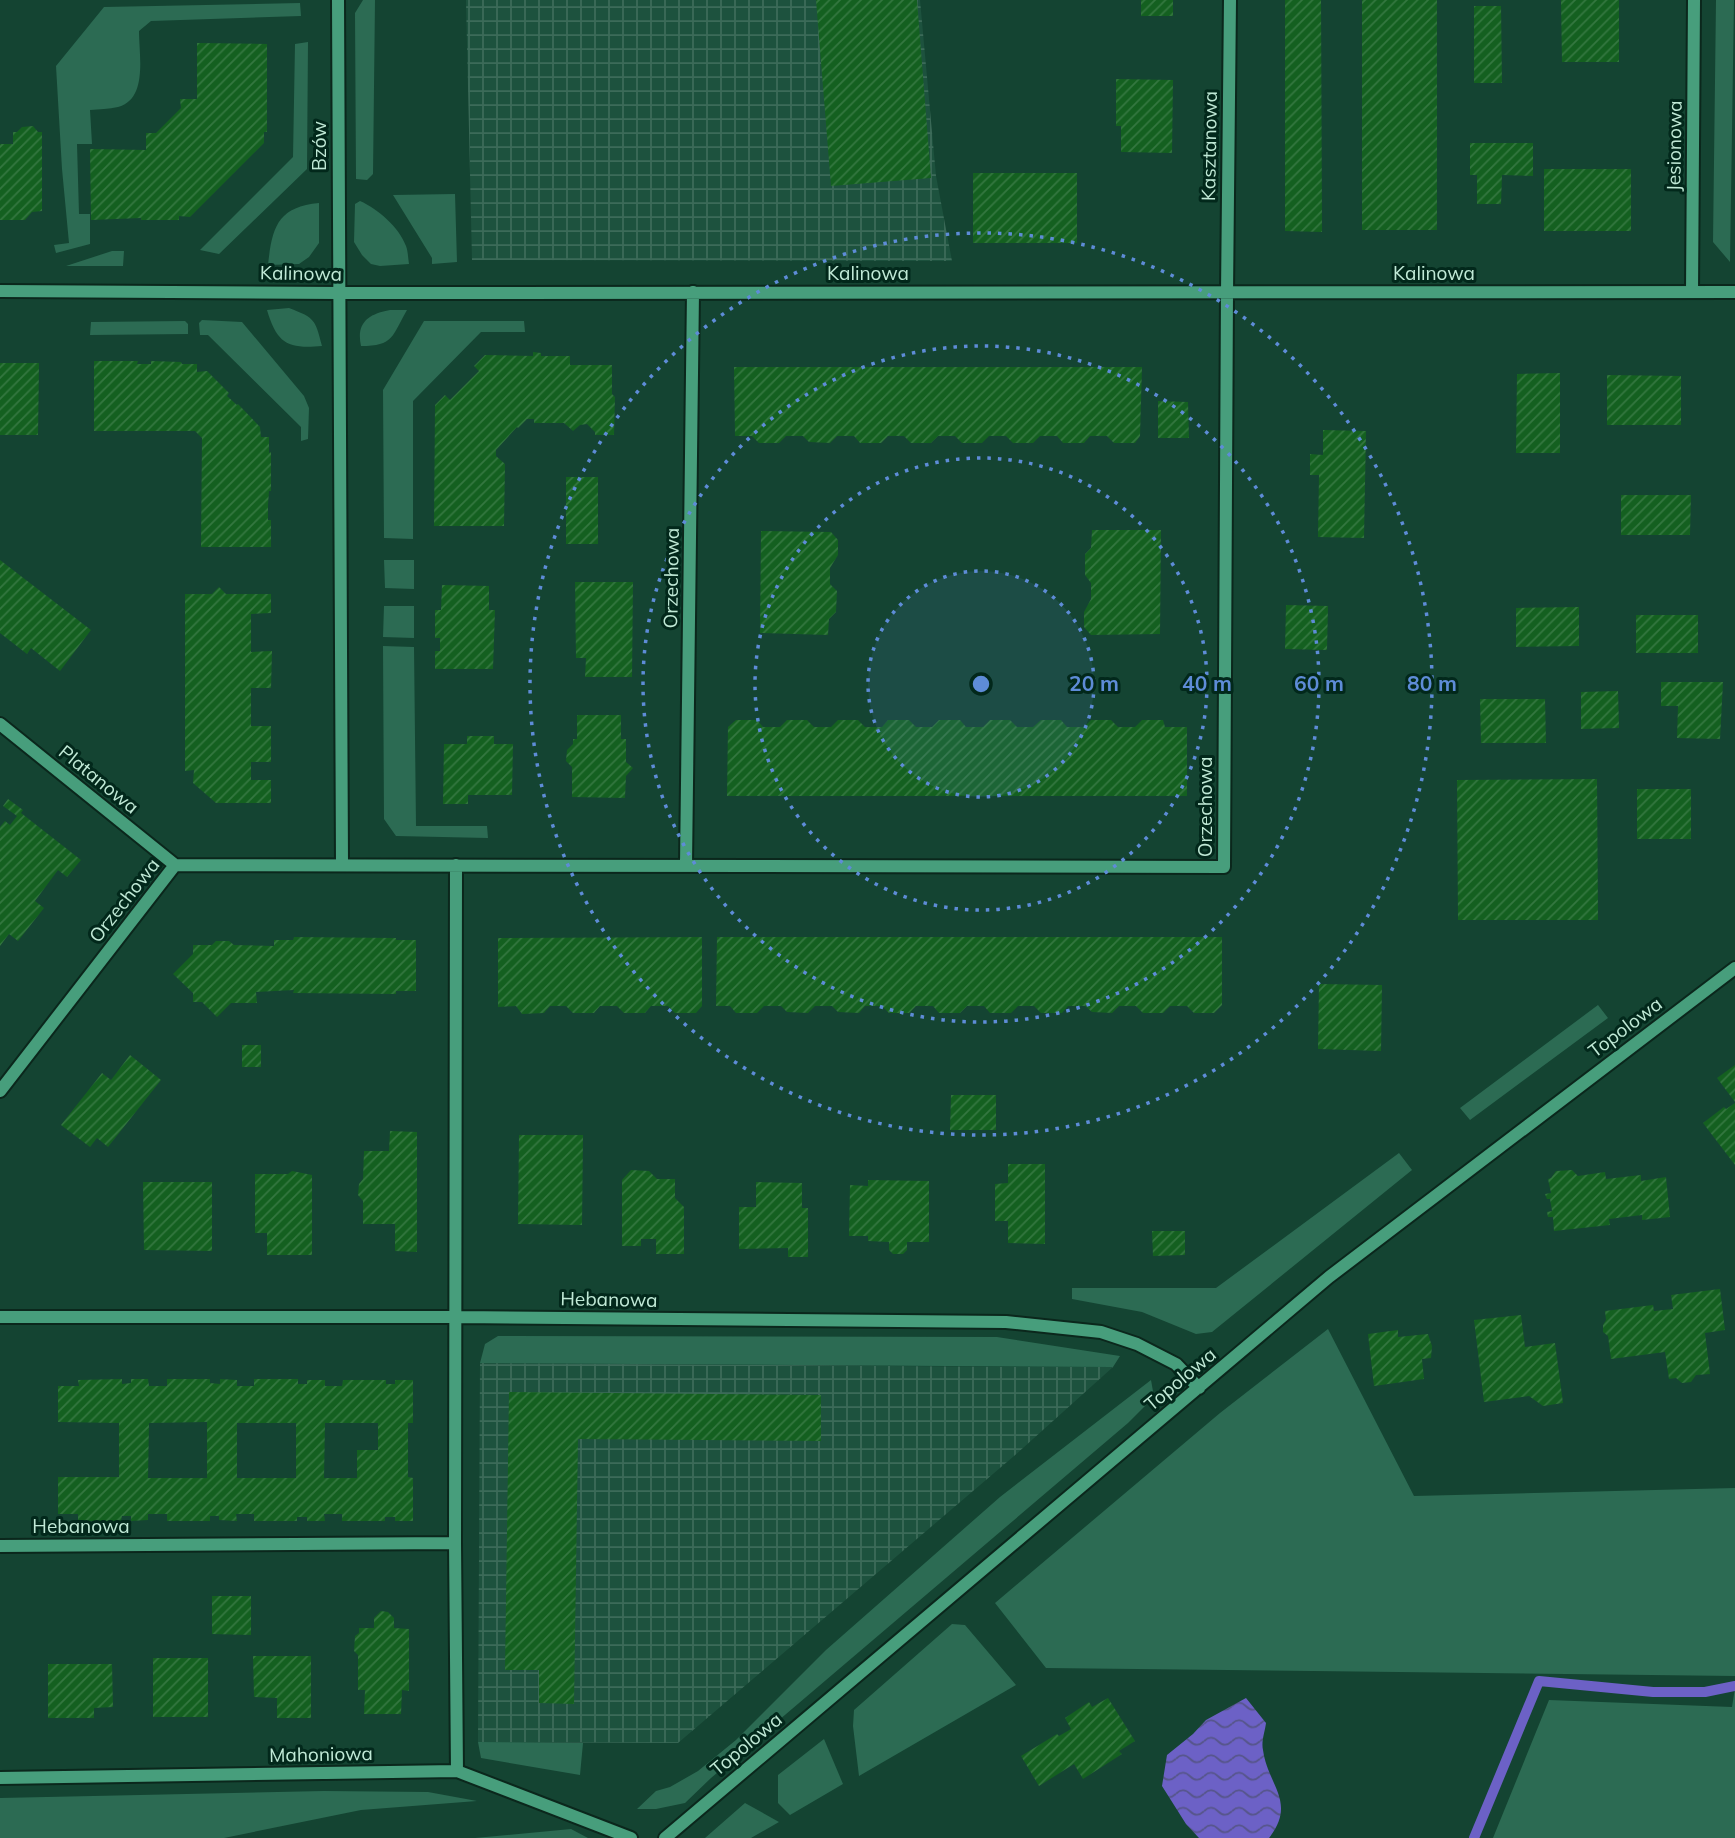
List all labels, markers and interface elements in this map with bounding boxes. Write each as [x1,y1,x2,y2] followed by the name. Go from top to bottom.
[1196,91,1222,201] street label: Kasztanowa
[1661,100,1687,192] street label: Jesionowa
[307,121,331,171] street label: Bzów
[260,260,342,286] street label: Kalinowa
[827,261,909,285] street label: Kalinowa
[1393,261,1475,285] street label: Kalinowa
[658,528,684,628] street label: Orzechowa
[1069,670,1119,696] text: 20 m
[1182,670,1232,696] text: 40 m
[1294,670,1344,696] text: 60 m
[1407,670,1457,696] text: 80 m
[969,672,993,696] centre of rings
[54,739,144,819] street label: Platanowa
[1193,757,1217,857] street label: Orzechowa
[84,853,164,947] street label: Orzechowa
[1583,992,1667,1062] street label: Topolowa
[560,1286,658,1312] street label: Hebanowa
[1139,1342,1221,1416] street label: Topolowa
[32,1514,130,1538] street label: Hebanowa
[705,1707,787,1781] street label: Topolowa
[269,1741,373,1767] street label: Mahoniowa

